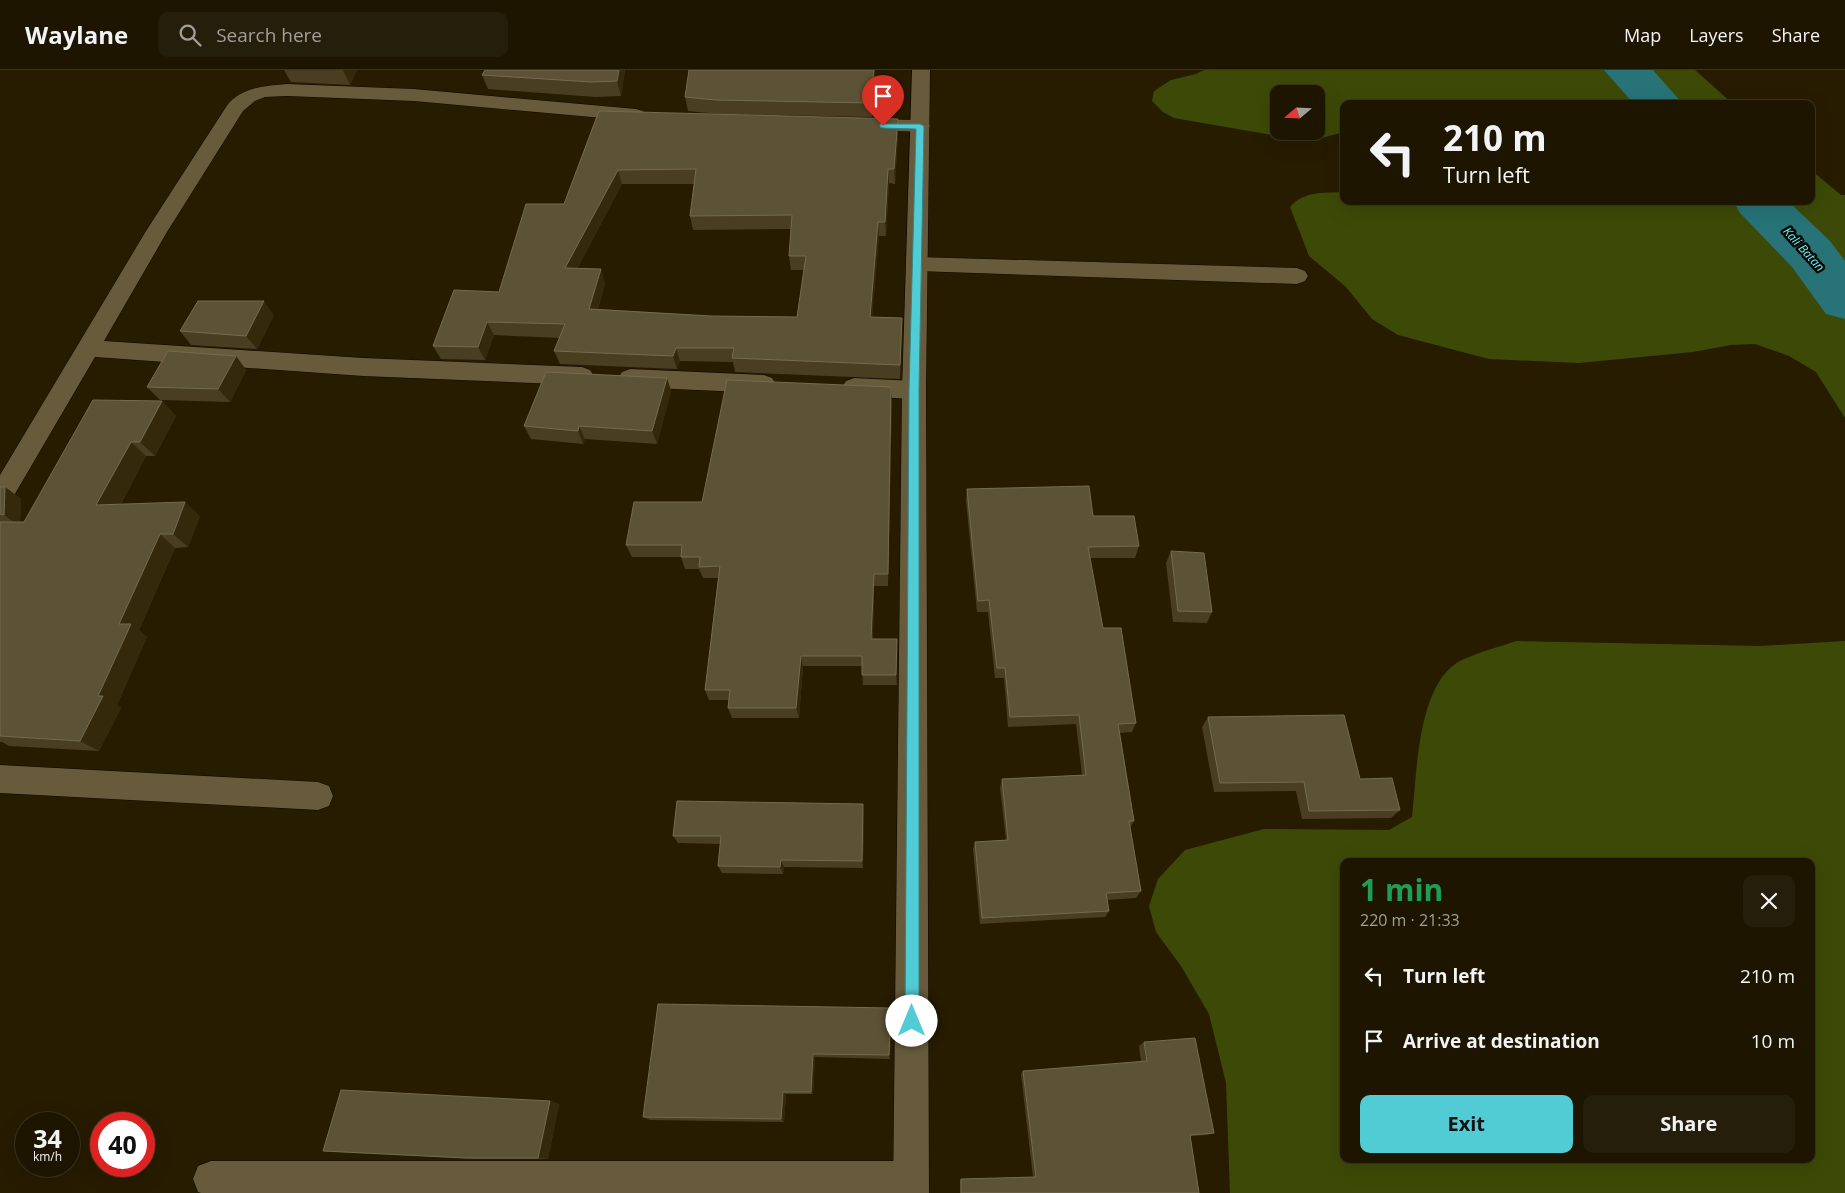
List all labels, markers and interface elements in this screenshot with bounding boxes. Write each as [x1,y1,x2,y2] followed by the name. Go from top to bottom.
[158,12,508,57] search box
[25,18,128,51] text: Waylane
[176,21,204,49] icon: search
[216,22,322,48] text: Search here
[1624,23,1661,47] text: Map
[1689,23,1744,47] text: Layers
[1772,23,1820,47] text: Share
[862,75,904,126] pin
[869,82,897,110] icon: arrive
[1270,85,1325,140] north arrow
[1270,85,1325,140] map controls
[1443,114,1547,161] text: 210 m
[1360,120,1425,185] icon: left
[1443,159,1530,189] text: Turn left
[1780,223,1829,275] water label: Kali Batan
[1360,869,1443,910] text: 1 min
[1743,875,1795,927] button: close
[1360,909,1460,931] text: 220 m · 21:33
[1360,962,1388,990] icon: left
[1403,963,1485,989] text: Turn left
[1740,963,1795,989] text: 210 m
[885,994,937,1046] position arrow
[1360,1027,1388,1055] icon: arrive
[1403,1028,1600,1054] text: Arrive at destination
[1751,1028,1795,1054] text: 10 m
[1360,1095,1573,1153] button: Exit
[1583,1095,1795,1153] button: Share
[90,1112,155,1177] speed limit sign: 40
[33,1121,62,1155] text: 34
[33,1148,62,1165] text: km/h

